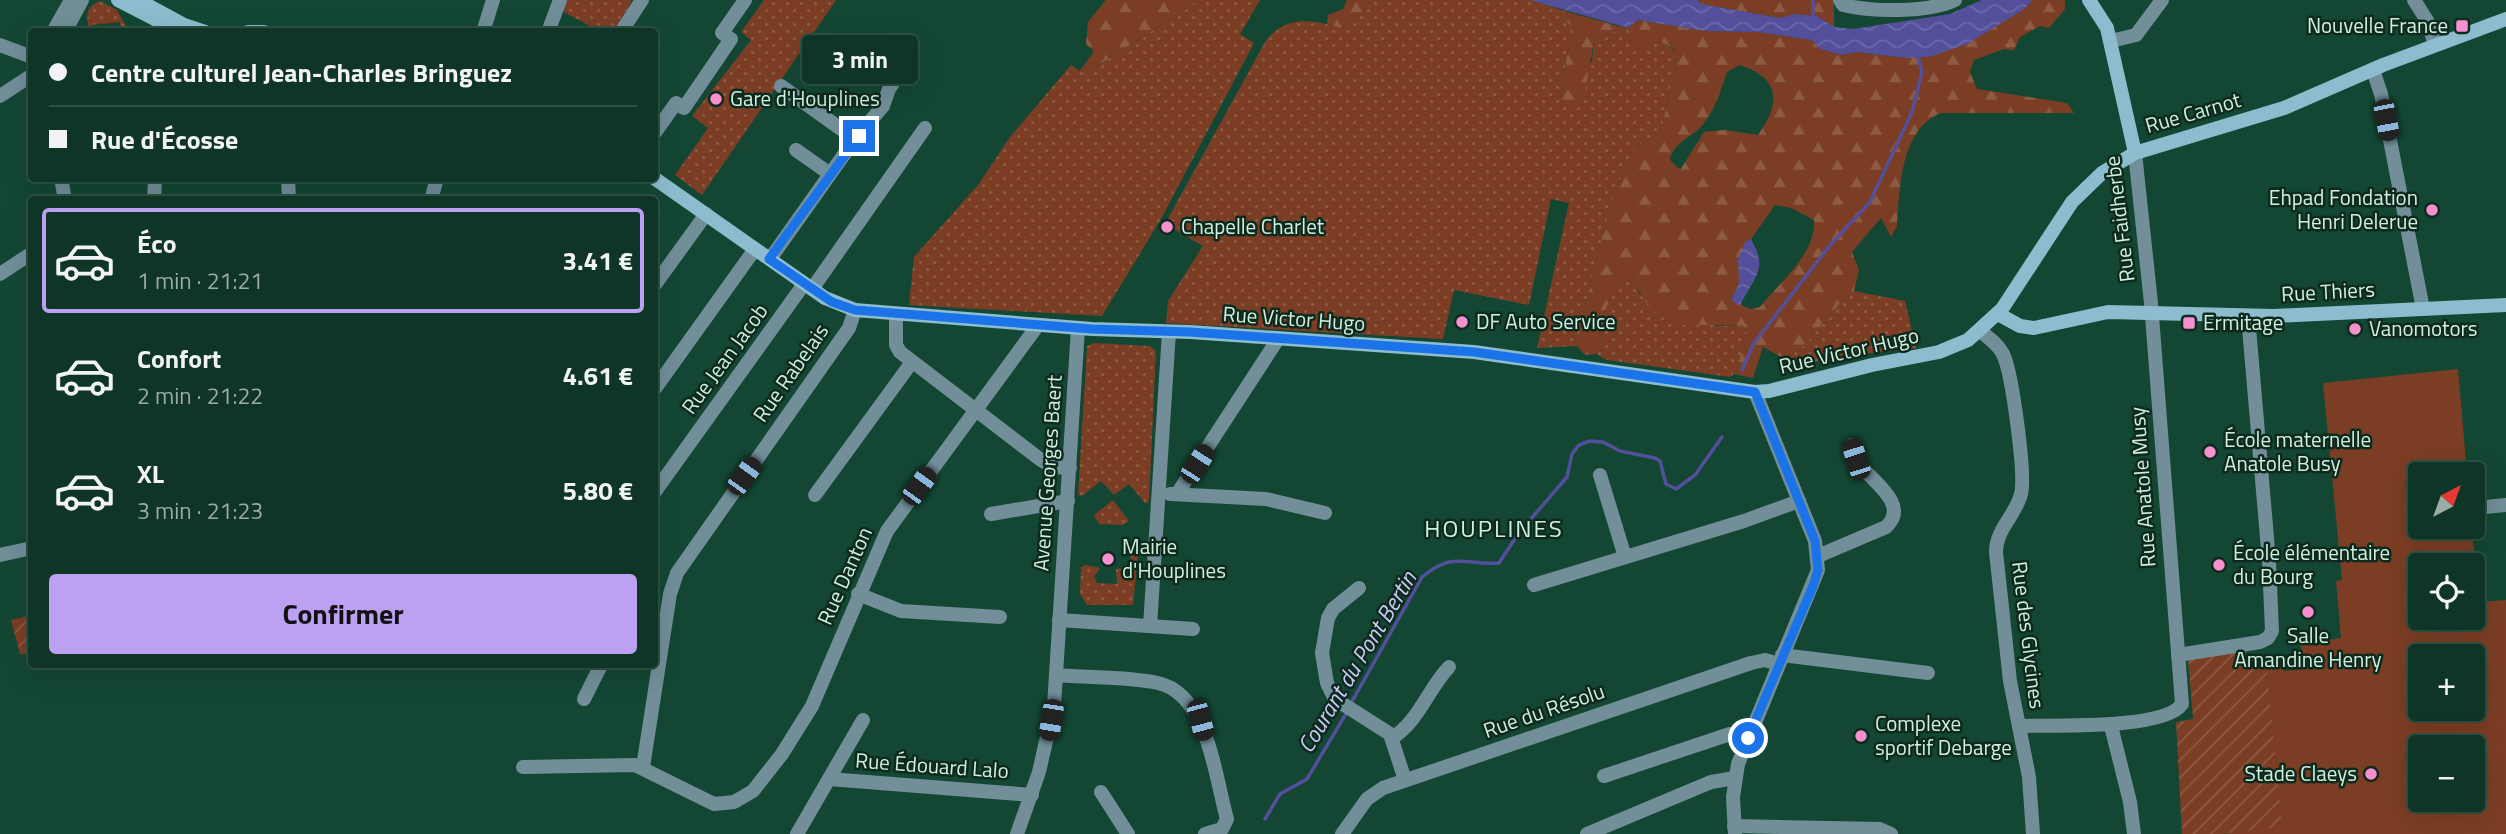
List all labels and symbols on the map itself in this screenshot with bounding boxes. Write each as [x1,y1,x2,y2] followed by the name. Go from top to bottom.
[2307,9,2448,41] place label: Nouvelle France
[2454,18,2470,34] marker: Nouvelle France
[801,34,917,83] callout: 3 min
[730,82,880,114] place label: Gare d'Houplines
[2141,83,2245,141] street label: Rue Carnot
[708,91,724,107] marker: Gare d'Houplines
[2372,97,2401,143] car
[843,120,875,152] route end
[2095,154,2143,284] street label: Rue Faidherbe
[2269,181,2418,237] place label: Ehpad Fondation Henri Delerue
[2424,202,2440,218] marker: Ehpad Fondation Henri Delerue
[1181,210,1325,242] place label: Chapelle Charlet
[1159,219,1175,235] marker: Chapelle Charlet
[2280,273,2376,309] street label: Rue Thiers
[673,296,775,420] street label: Rue Jean Jacob
[1222,297,1366,339] street label: Rue Victor Hugo
[1476,305,1616,337] place label: DF Auto Service
[2203,306,2283,338] place label: Ermitage
[2369,312,2478,344] place label: Vanomotors
[1454,314,1470,330] marker: DF Auto Service
[2181,315,2197,331] marker: Ermitage
[744,317,836,428] street label: Rue Rabelais
[1776,318,1922,382] street label: Rue Victor Hugo
[2347,321,2363,337] marker: Vanomotors
[1024,373,1070,572] street label: Avenue Georges Baert
[2120,406,2164,568] street label: Rue Anatole Musy
[2224,423,2371,479] place label: École maternelle Anatole Busy
[1840,436,1873,482] car
[1177,441,1218,487] car
[2202,444,2218,460] marker: École maternelle Anatole Busy
[724,453,765,499] car
[2408,462,2485,539] north arrow
[899,463,940,509] car
[1424,510,1564,546] district label: HOUPLINES
[808,521,880,630] street label: Rue Danton
[1122,530,1226,586] place label: Mairie d'Houplines
[2233,536,2390,592] place label: École élémentaire du Bourg
[1100,551,1116,567] marker: Mairie d'Houplines
[2211,557,2227,573] marker: École élémentaire du Bourg
[2004,559,2054,711] street label: Rue des Glycines
[1288,564,1425,759] water label: Courant du Pont Bertin
[2300,604,2316,620] marker: Salle Amandine Henry
[2234,619,2382,675] place label: Salle Amandine Henry
[1479,674,1609,746] street label: Rue du Résolu
[1185,697,1216,743] car
[1038,698,1065,742] car
[1875,707,2012,763] place label: Complexe sportif Debarge
[1732,722,1764,754] route start
[1853,728,1869,744] marker: Complexe sportif Debarge
[854,744,1010,786] street label: Rue Édouard Lalo
[2245,757,2357,789] place label: Stade Claeys
[2363,766,2379,782] marker: Stade Claeys

